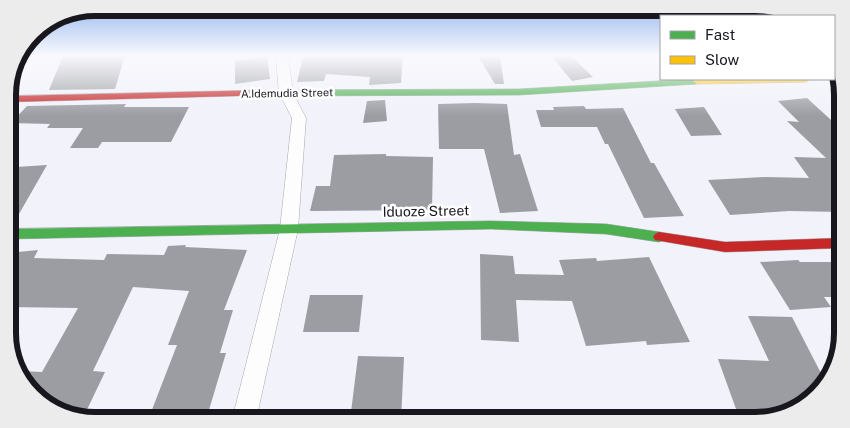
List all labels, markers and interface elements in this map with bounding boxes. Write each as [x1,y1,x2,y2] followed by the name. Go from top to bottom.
[660,15,835,80] legend
[705,26,735,43] text: Fast
[705,51,740,68] text: Slow
[241,86,333,100] street label: A.Idemudia Street
[382,202,470,220] street label: Iduoze Street

